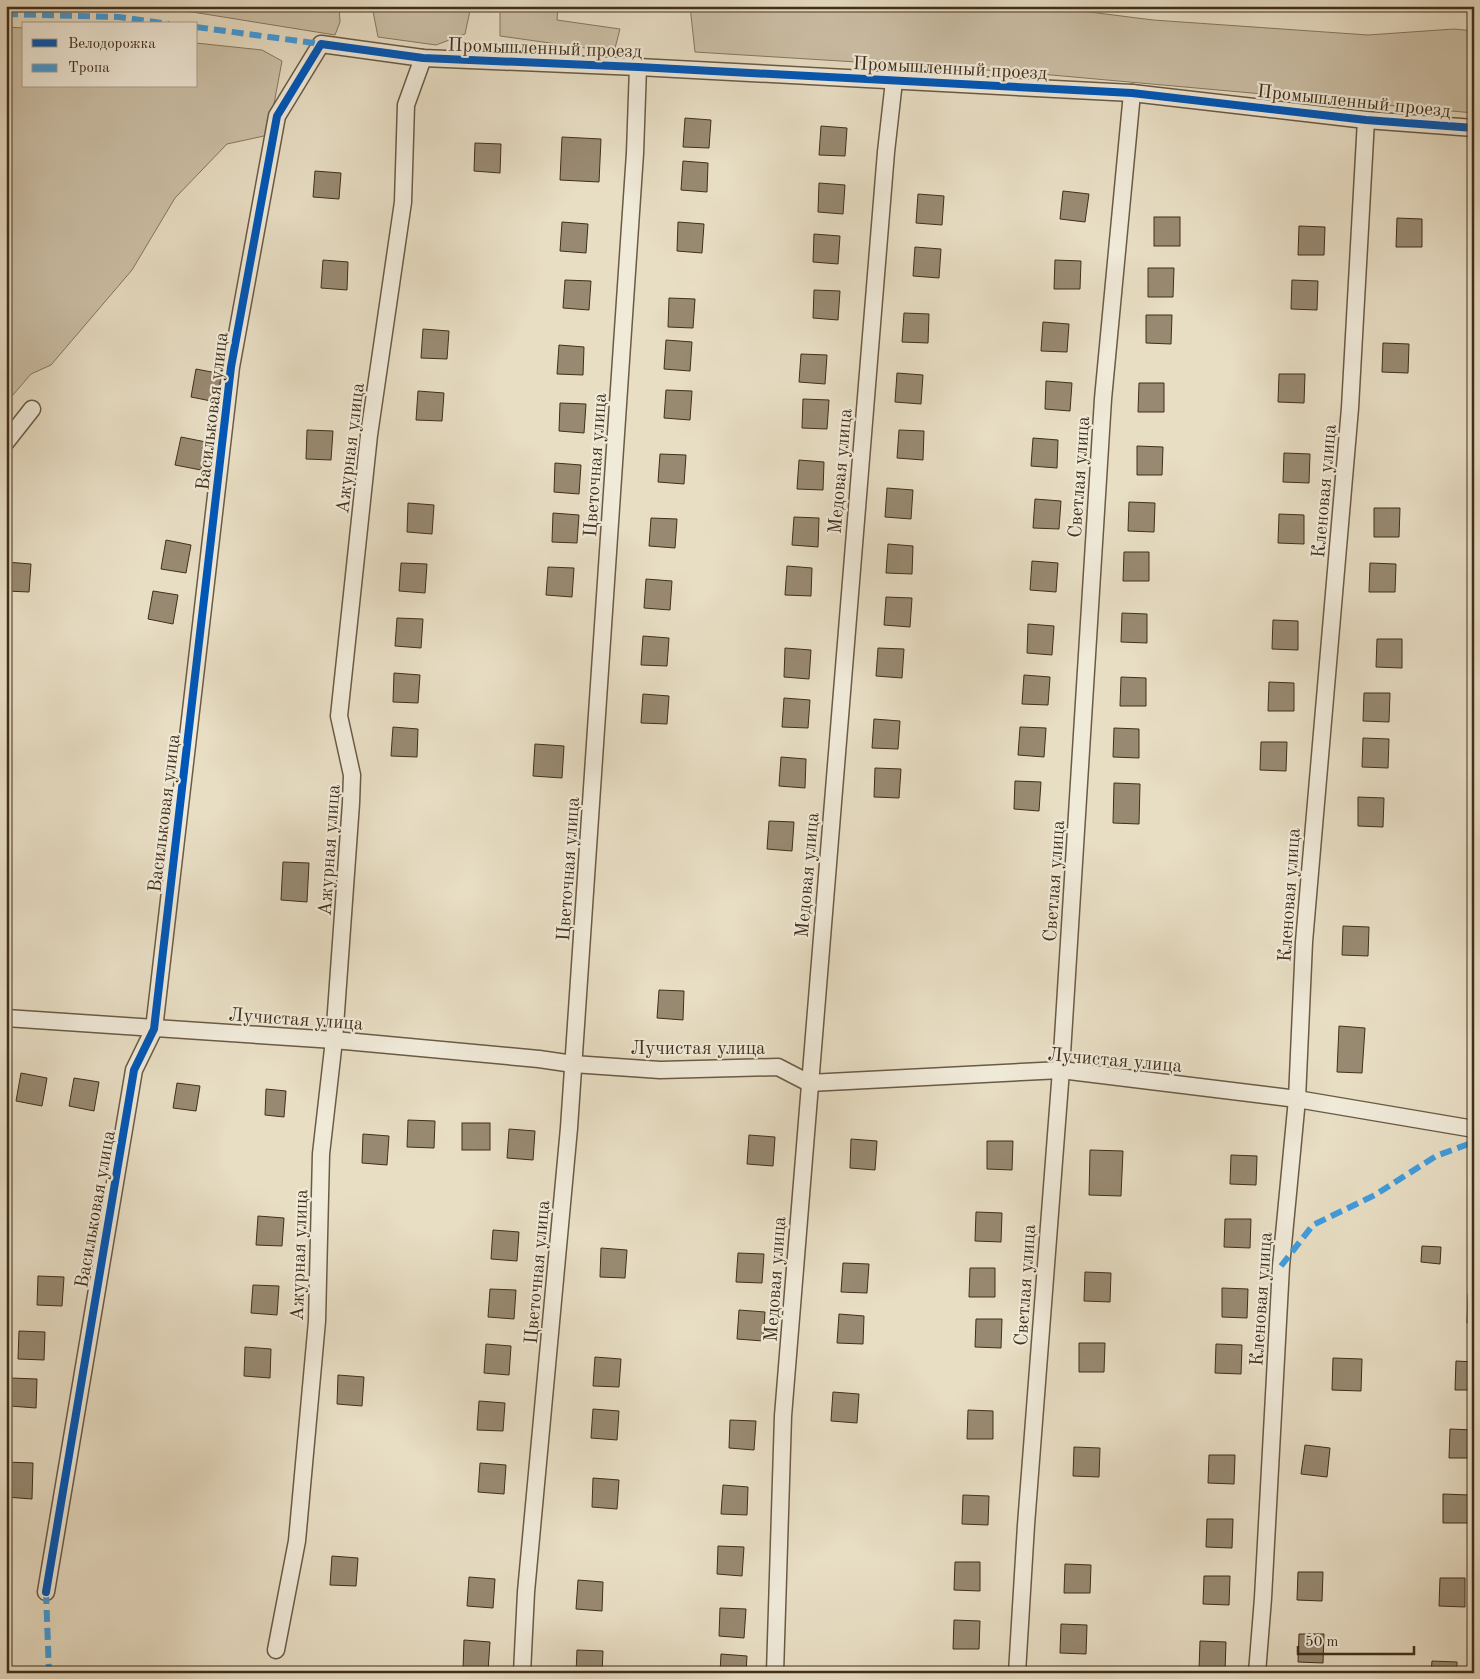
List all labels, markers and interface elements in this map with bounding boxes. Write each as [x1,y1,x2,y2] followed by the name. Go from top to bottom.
[22,22,198,88] legend
[68,37,156,52] text: Велодорожка
[447,37,643,62] street label: Промышленный проезд
[852,55,1048,84] street label: Промышленный проезд
[68,61,110,76] text: Тропа
[1256,83,1452,122] street label: Промышленный проезд
[194,330,233,492] street label: Васильковая улица
[334,381,369,515] street label: Ажурная улица
[582,392,611,538] street label: Цветочная улица
[827,407,856,535] street label: Медовая улица
[1067,415,1094,539] street label: Светлая улица
[1310,423,1341,559] street label: Кленовая улица
[146,732,185,894] street label: Васильковая улица
[316,783,345,917] street label: Ажурная улица
[555,796,584,942] street label: Цветочная улица
[794,811,823,939] street label: Медовая улица
[1042,819,1069,943] street label: Светлая улица
[1276,827,1305,963] street label: Кленовая улица
[228,1006,364,1035] street label: Лучистая улица
[630,1040,766,1059] street label: Лучистая улица
[1047,1046,1183,1077] street label: Лучистая улица
[73,1129,120,1290] street label: Васильковая улица
[289,1188,312,1321] street label: Ажурная улица
[523,1199,554,1345] street label: Цветочная улица
[763,1215,790,1343] street label: Медовая улица
[1013,1223,1040,1347] street label: Светлая улица
[1248,1231,1277,1367] street label: Кленовая улица
[1298,1624,1414,1656] scale bar
[1305,1635,1339,1650] text: 50 m

